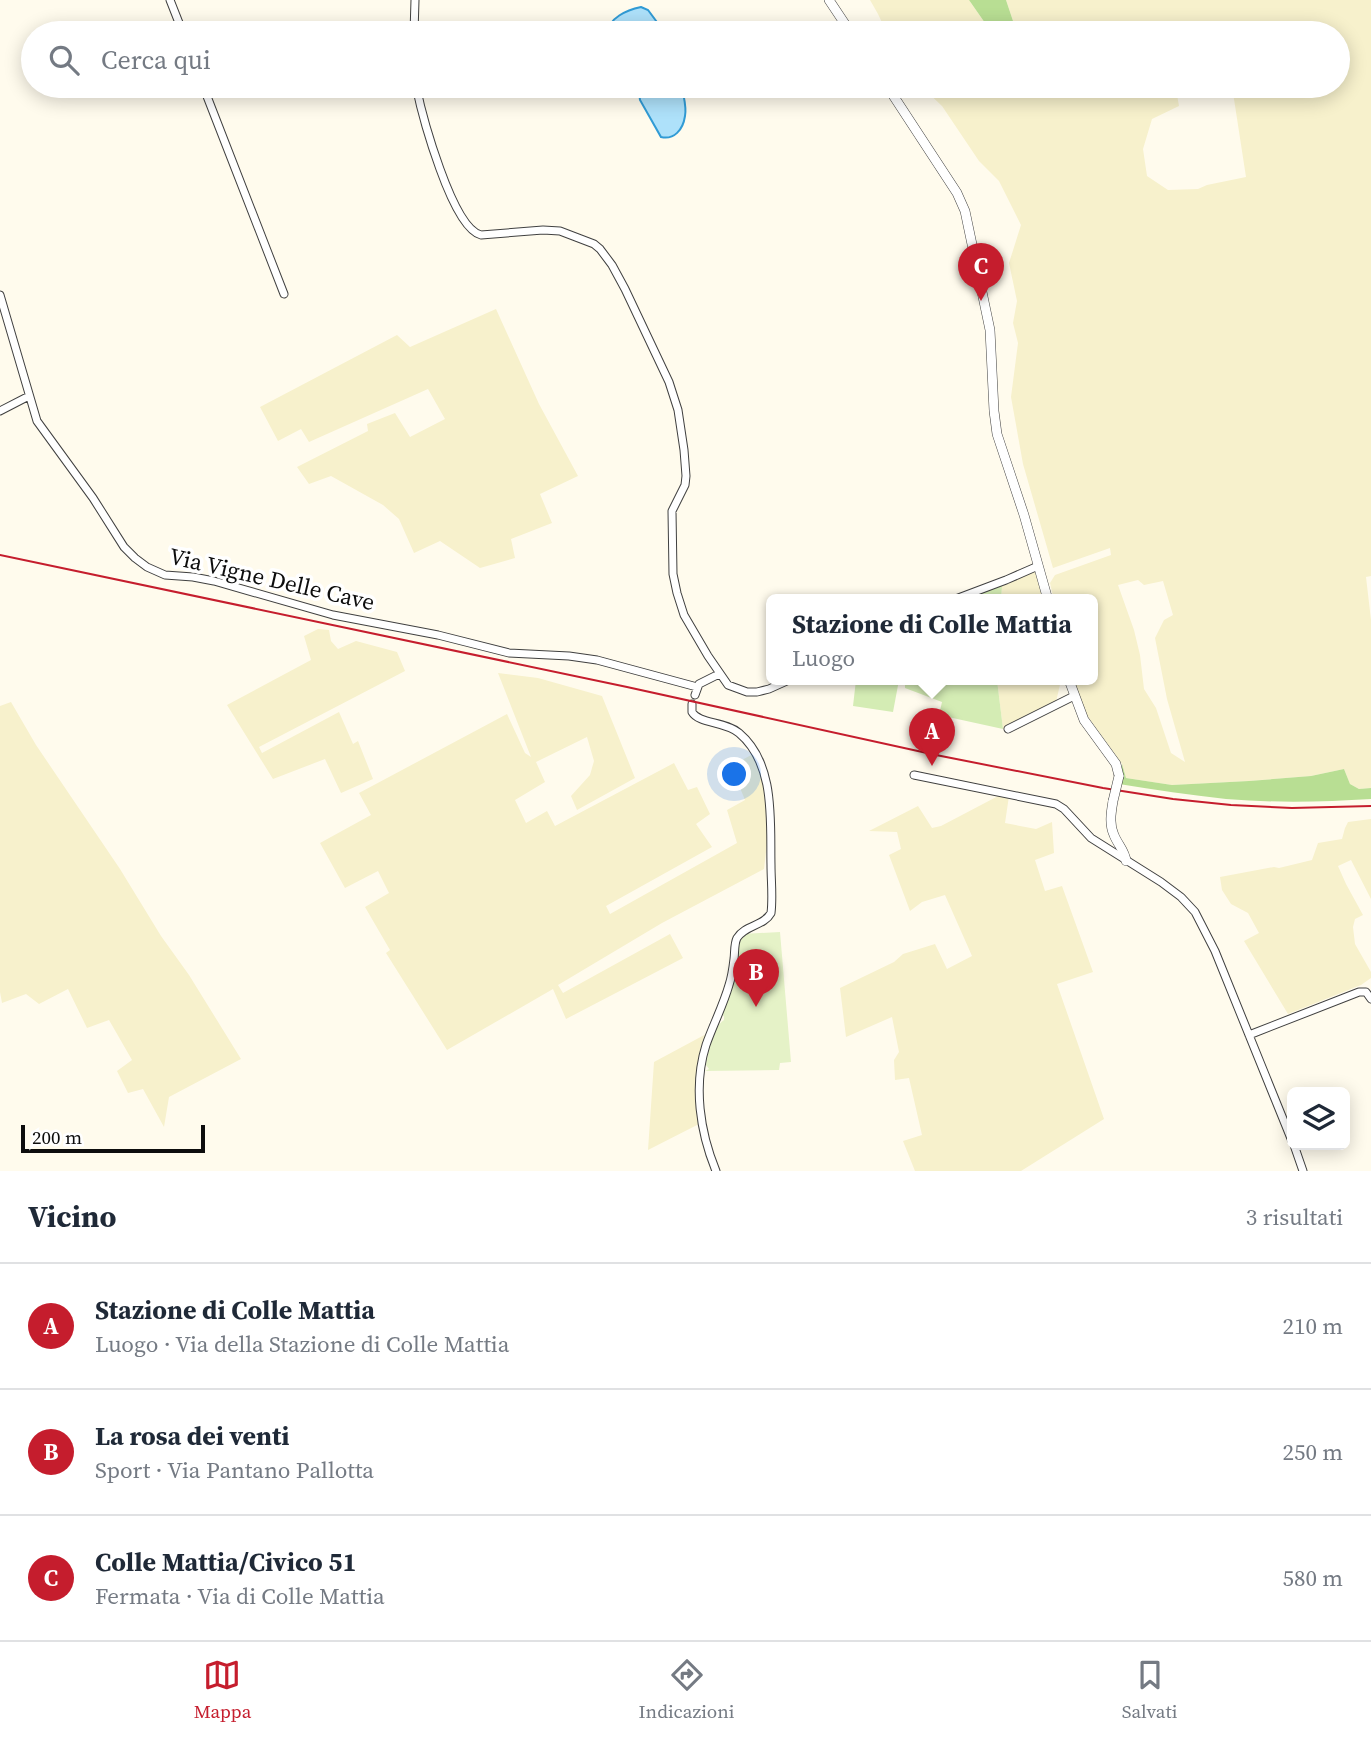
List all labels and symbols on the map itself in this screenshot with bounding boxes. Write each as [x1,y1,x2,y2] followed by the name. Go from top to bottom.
[958,243,1004,301] pin: C
[166,540,378,618] street label: Via Vigne Delle Cave
[909,708,955,766] pin: A
[717,757,751,791] your location
[733,949,779,1007] pin: B
[21,1122,205,1154] scale bar

